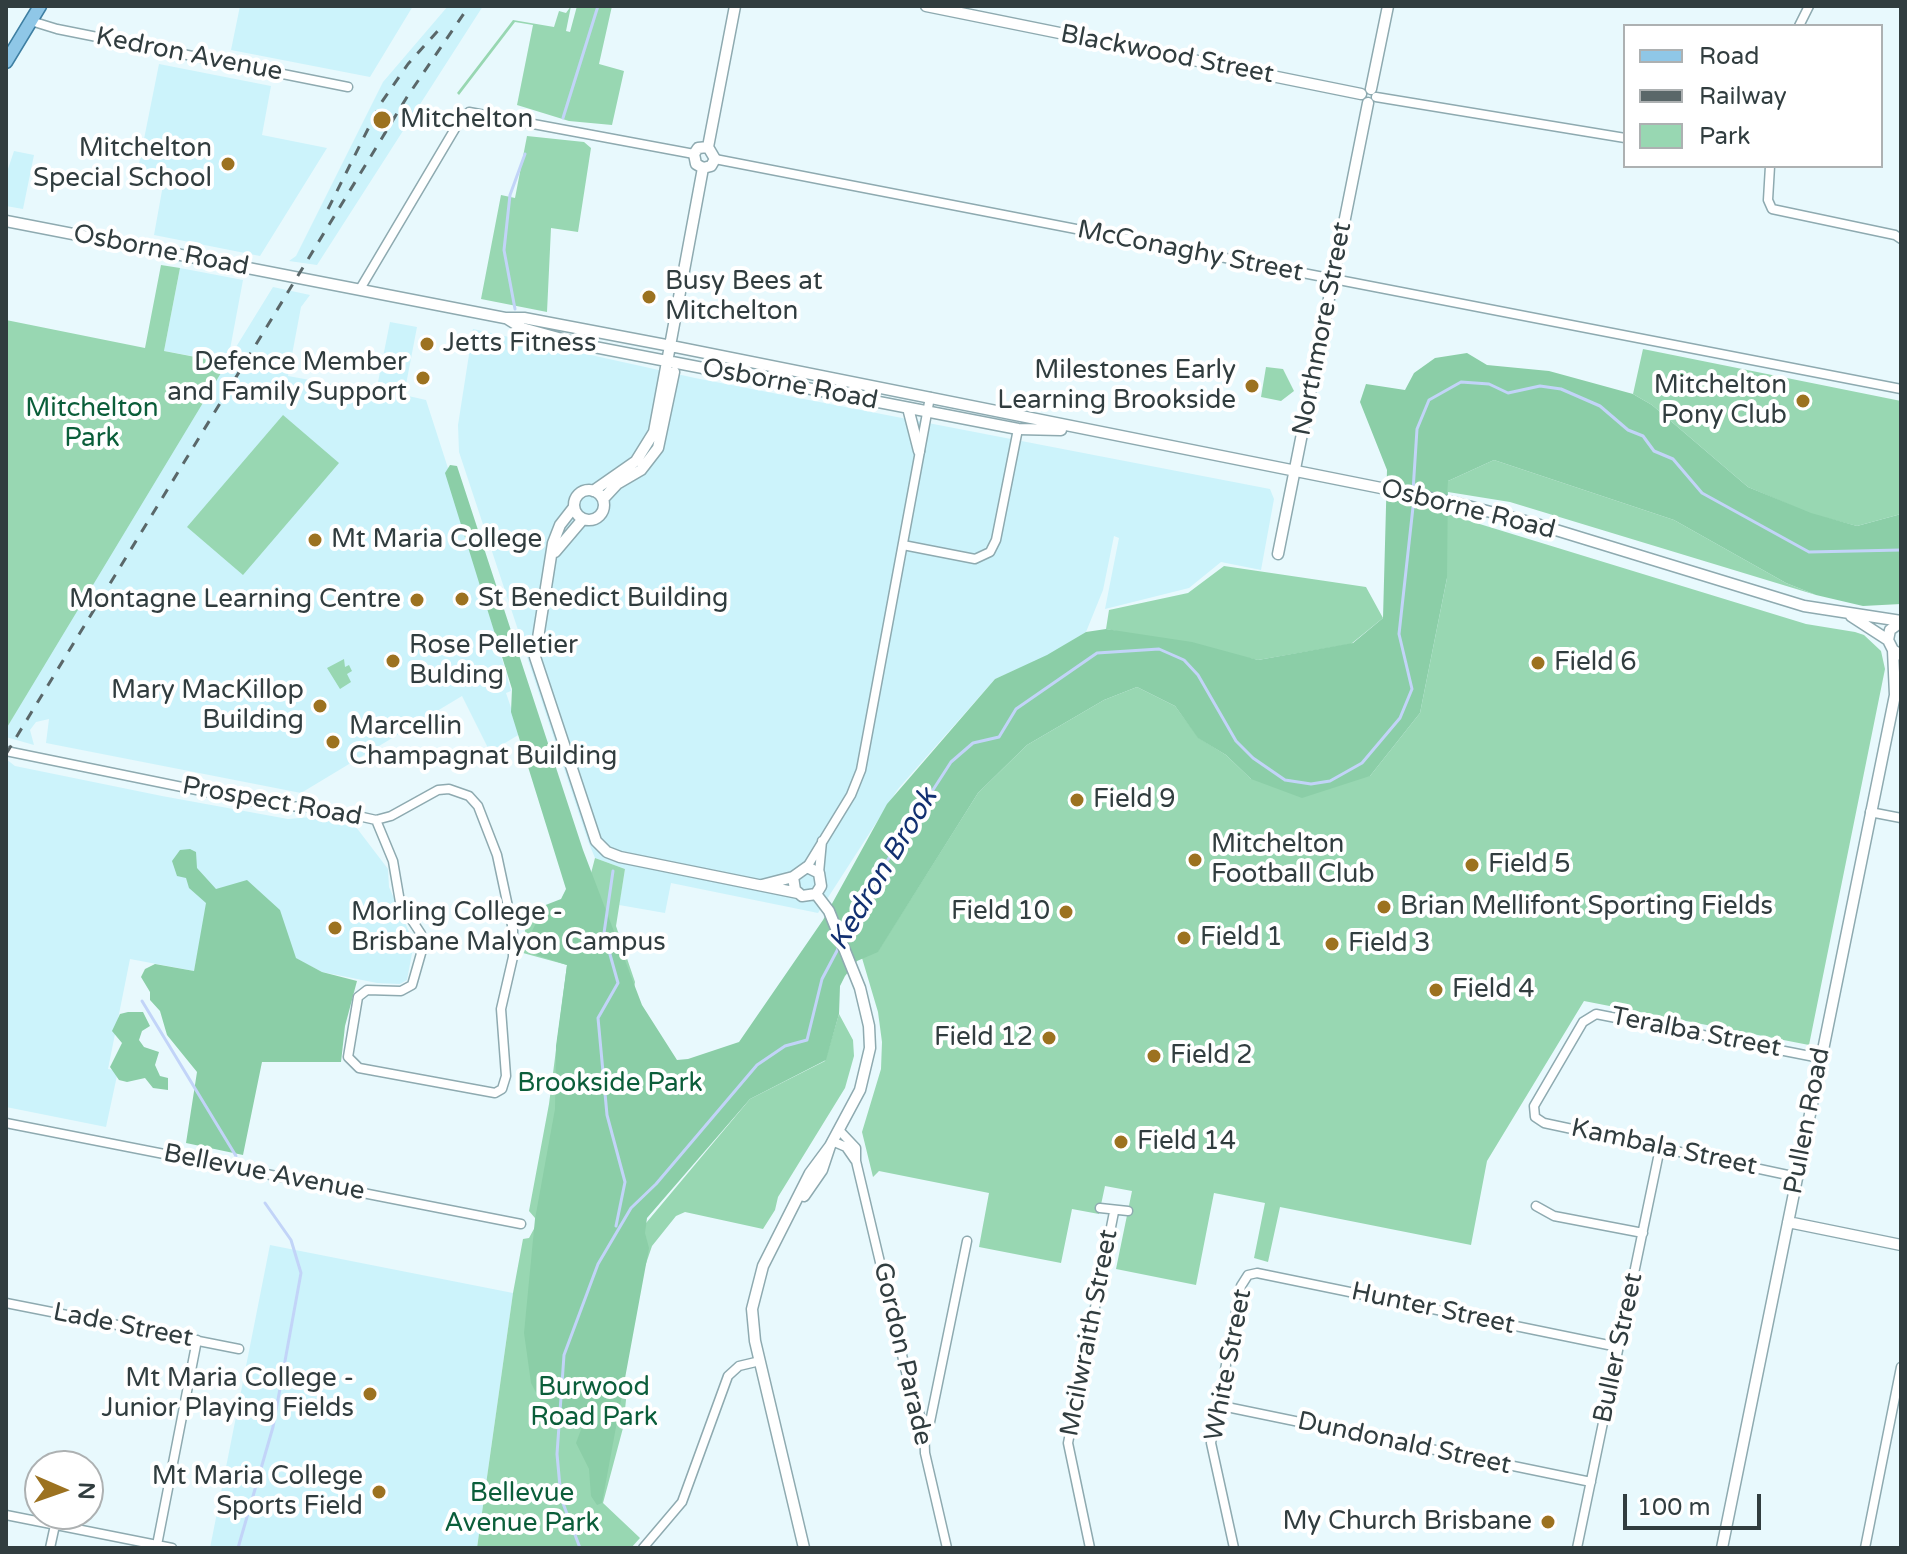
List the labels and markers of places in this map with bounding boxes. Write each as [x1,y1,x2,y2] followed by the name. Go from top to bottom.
[400,104,533,136] place label: Mitchelton
[371,109,393,131] marker: Mitchelton
[33,133,212,194] place label: Mitchelton Special School
[219,155,237,173] marker: Mitchelton Special School
[665,266,823,328] place label: Busy Bees at Mitchelton
[640,288,658,306] marker: Busy Bees at Mitchelton
[443,328,596,360] place label: Jetts Fitness
[418,335,436,353] marker: Jetts Fitness
[167,347,407,408] place label: Defence Member and Family Support
[997,355,1236,416] place label: Milestones Early Learning Brookside
[414,369,432,387] marker: Defence Member and Family Support
[1654,370,1787,432] place label: Mitchelton Pony Club
[1243,377,1261,395] marker: Milestones Early Learning Brookside
[1794,392,1812,410] marker: Mitchelton Pony Club
[331,524,542,556] place label: Mt Maria College
[306,531,324,549] marker: Mt Maria College
[478,583,728,615] place label: St Benedict Building
[69,584,401,616] place label: Montagne Learning Centre
[453,590,471,608] marker: St Benedict Building
[408,591,426,609] marker: Montagne Learning Centre
[409,630,578,692] place label: Rose Pelletier Bulding
[1554,647,1637,679] place label: Field 6
[384,652,402,670] marker: Rose Pelletier Bulding
[1529,654,1547,672] marker: Field 6
[111,675,304,736] place label: Mary MacKillop Building
[311,697,329,715] marker: Mary MacKillop Building
[349,711,617,772] place label: Marcellin Champagnat Building
[324,733,342,751] marker: Marcellin Champagnat Building
[1093,784,1176,816] place label: Field 9
[1068,791,1086,809] marker: Field 9
[1211,829,1375,890] place label: Mitchelton Football Club
[1488,849,1571,881] place label: Field 5
[1186,851,1204,869] marker: Mitchelton Football Club
[1463,856,1481,874] marker: Field 5
[1400,891,1773,923] place label: Brian Mellifont Sporting Fields
[951,896,1050,928] place label: Field 10
[351,897,666,958] place label: Morling College - Brisbane Malyon Campus
[1375,898,1393,916] marker: Brian Mellifont Sporting Fields
[1057,903,1075,921] marker: Field 10
[326,919,344,937] marker: Morling College - Brisbane Malyon Campus
[1200,922,1283,954] place label: Field 1
[1348,928,1431,960] place label: Field 3
[1175,929,1193,947] marker: Field 1
[1323,935,1341,953] marker: Field 3
[1452,974,1535,1006] place label: Field 4
[1427,981,1445,999] marker: Field 4
[934,1022,1033,1054] place label: Field 12
[1040,1029,1058,1047] marker: Field 12
[1170,1040,1253,1072] place label: Field 2
[1145,1047,1163,1065] marker: Field 2
[1137,1126,1236,1158] place label: Field 14
[1112,1133,1130,1151] marker: Field 14
[102,1363,354,1424] place label: Mt Maria College - Junior Playing Fields
[361,1385,379,1403] marker: Mt Maria College - Junior Playing Fields
[152,1461,363,1522] place label: Mt Maria College Sports Field
[370,1483,388,1501] marker: Mt Maria College Sports Field
[1282,1506,1532,1538] place label: My Church Brisbane
[1539,1513,1557,1531] marker: My Church Brisbane

